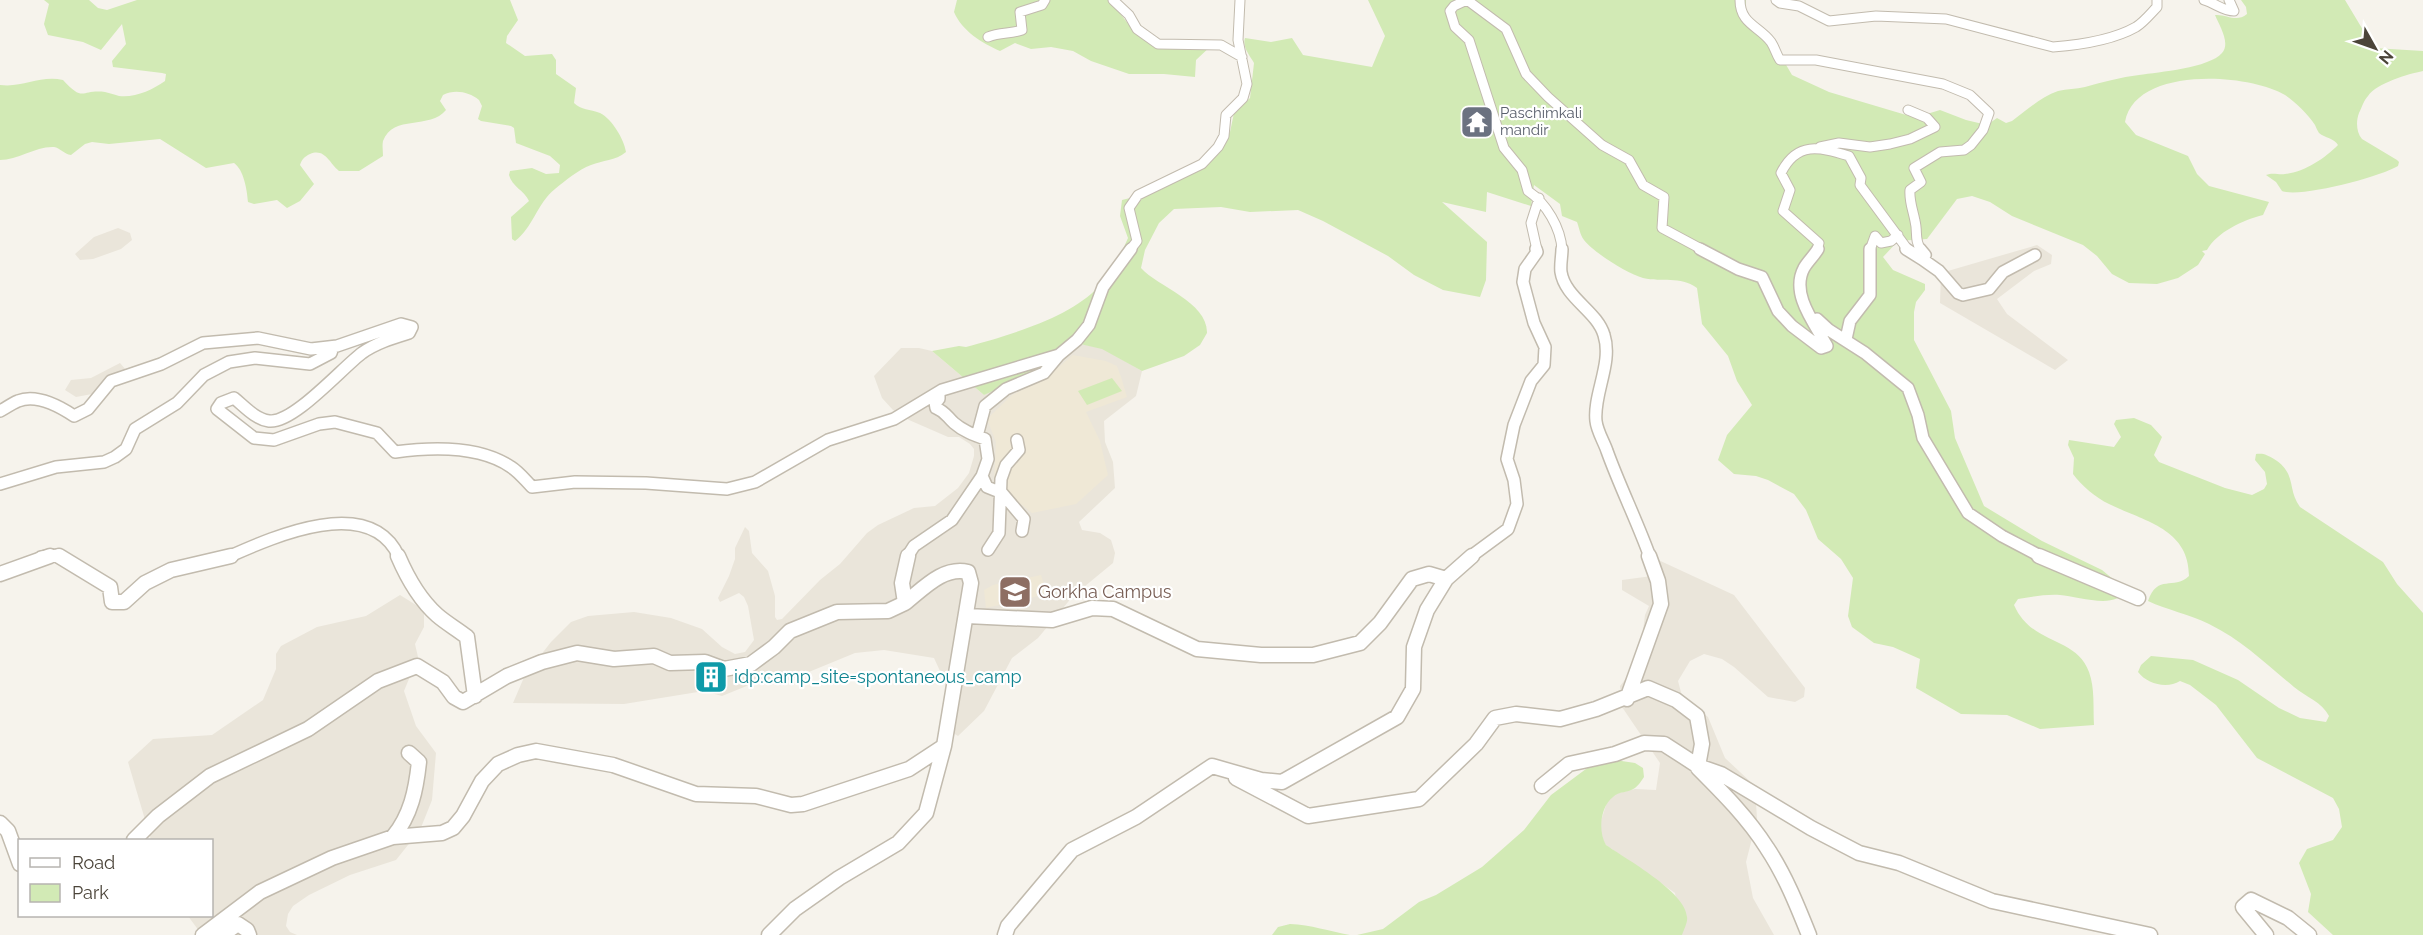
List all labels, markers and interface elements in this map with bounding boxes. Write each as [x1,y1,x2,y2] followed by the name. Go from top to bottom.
[2345,18,2405,78] north arrow
[2375,47,2397,68] text: N
[1459,104,1495,140] temple icon: Paschimkali mandir
[1500,104,1582,139] place label: Paschimkali mandir
[997,574,1033,610] school or university icon: Gorkha Campus
[1038,581,1172,602] place label: Gorkha Campus
[693,659,729,695] building icon: idp:camp_site=spontaneous_camp
[734,666,1022,687] place label: idp:camp_site=spontaneous_camp
[18,839,213,917] legend
[72,852,115,873] text: Road
[72,882,109,903] text: Park

